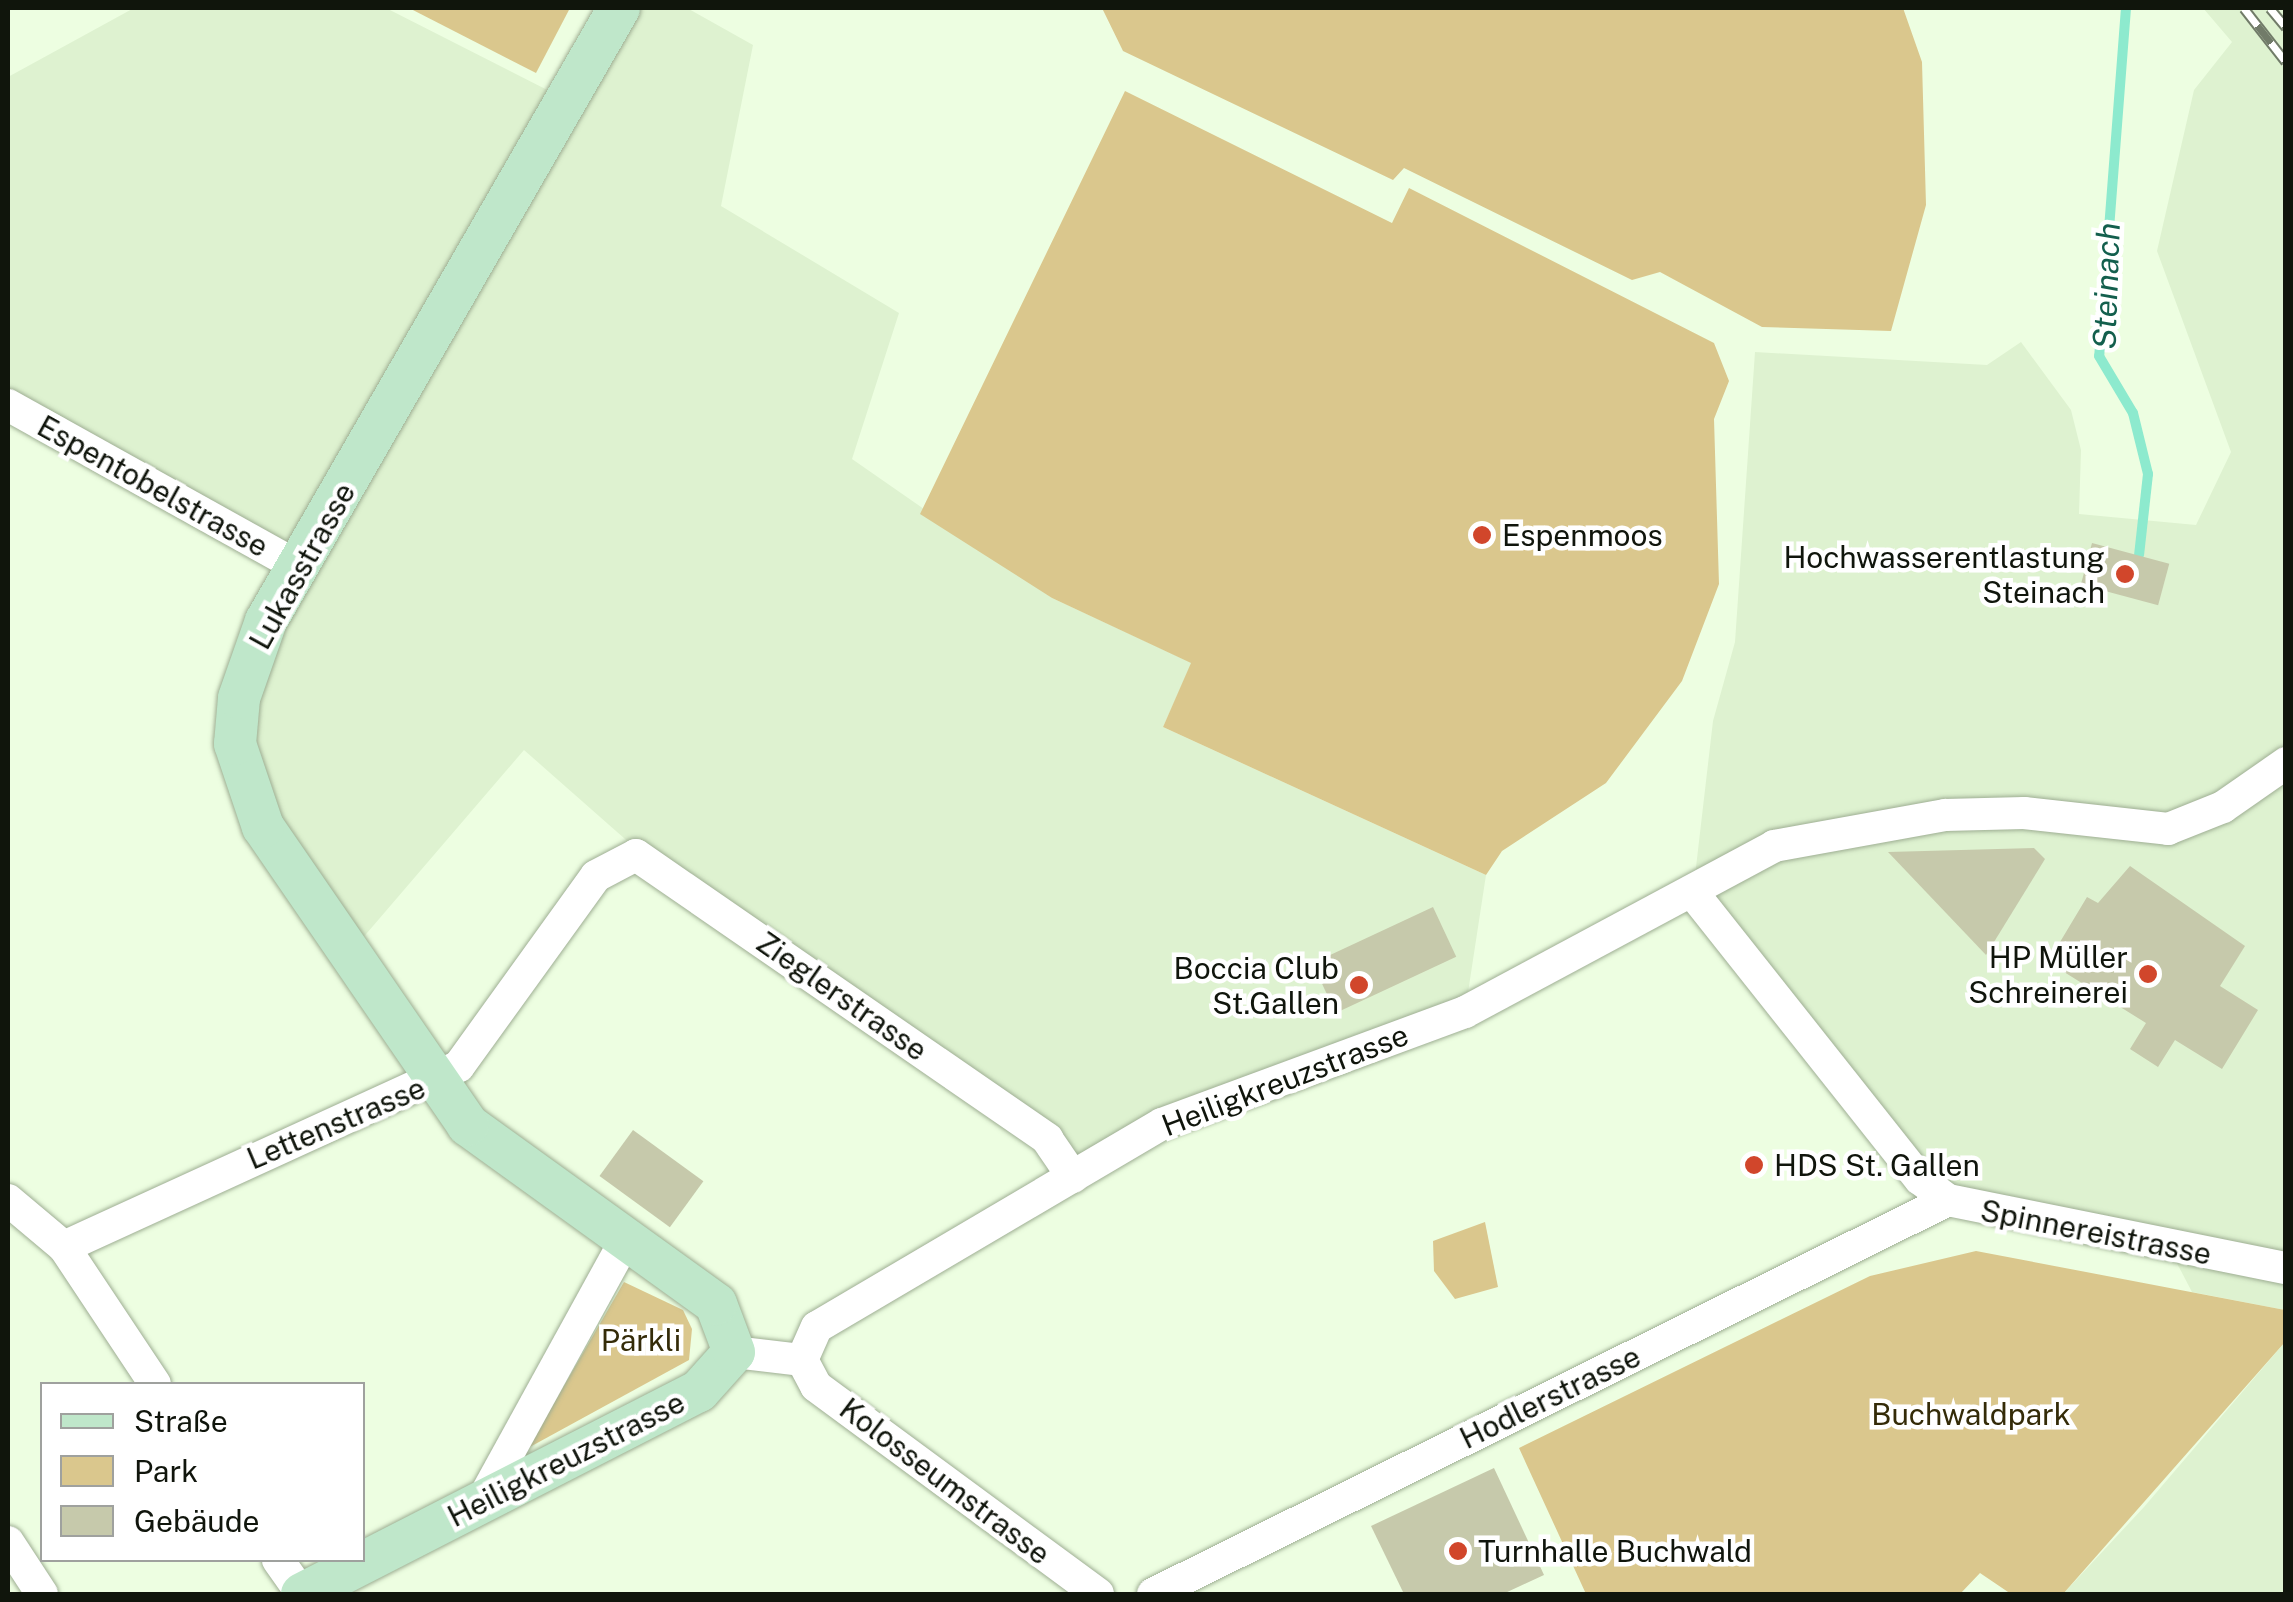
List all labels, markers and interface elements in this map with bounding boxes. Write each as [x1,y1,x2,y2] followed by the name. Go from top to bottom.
[2086,222,2128,350] water label: Steinach
[31,408,275,564] street label: Espentobelstrasse
[242,477,362,655] street label: Lukasstrasse
[1502,517,1663,553] place label: Espenmoos
[1471,524,1493,546] marker: Espenmoos
[1783,539,2105,610] place label: Hochwasserentlastung Steinach
[2114,563,2136,585] marker: Hochwasserentlastung Steinach
[750,924,934,1068] street label: Zieglerstrasse
[1968,939,2128,1010] place label: HP Müller Schreinerei
[1173,950,1339,1020] place label: Boccia Club St.Gallen
[2137,963,2159,985] marker: HP Müller Schreinerei
[1348,974,1370,996] marker: Boccia Club St.Gallen
[1157,1016,1413,1144] street label: Heiligkreuzstrasse
[241,1069,431,1177] street label: Lettenstrasse
[1774,1147,1980,1183] place label: HDS St. Gallen
[1743,1154,1765,1176] marker: HDS St. Gallen
[1977,1192,2215,1272] street label: Spinnereistrasse
[601,1322,681,1358] park label: Pärkli
[1454,1338,1646,1456] street label: Hodlerstrasse
[40,1382,365,1562] legend
[442,1384,690,1534] street label: Heiligkreuzstrasse
[833,1390,1057,1572] street label: Kolosseumstrasse
[1871,1396,2071,1432] park label: Buchwaldpark
[134,1403,228,1439] text: Straße
[134,1453,198,1489] text: Park
[134,1503,260,1539] text: Gebäude
[1478,1533,1752,1569] place label: Turnhalle Buchwald
[1447,1540,1469,1562] marker: Turnhalle Buchwald

